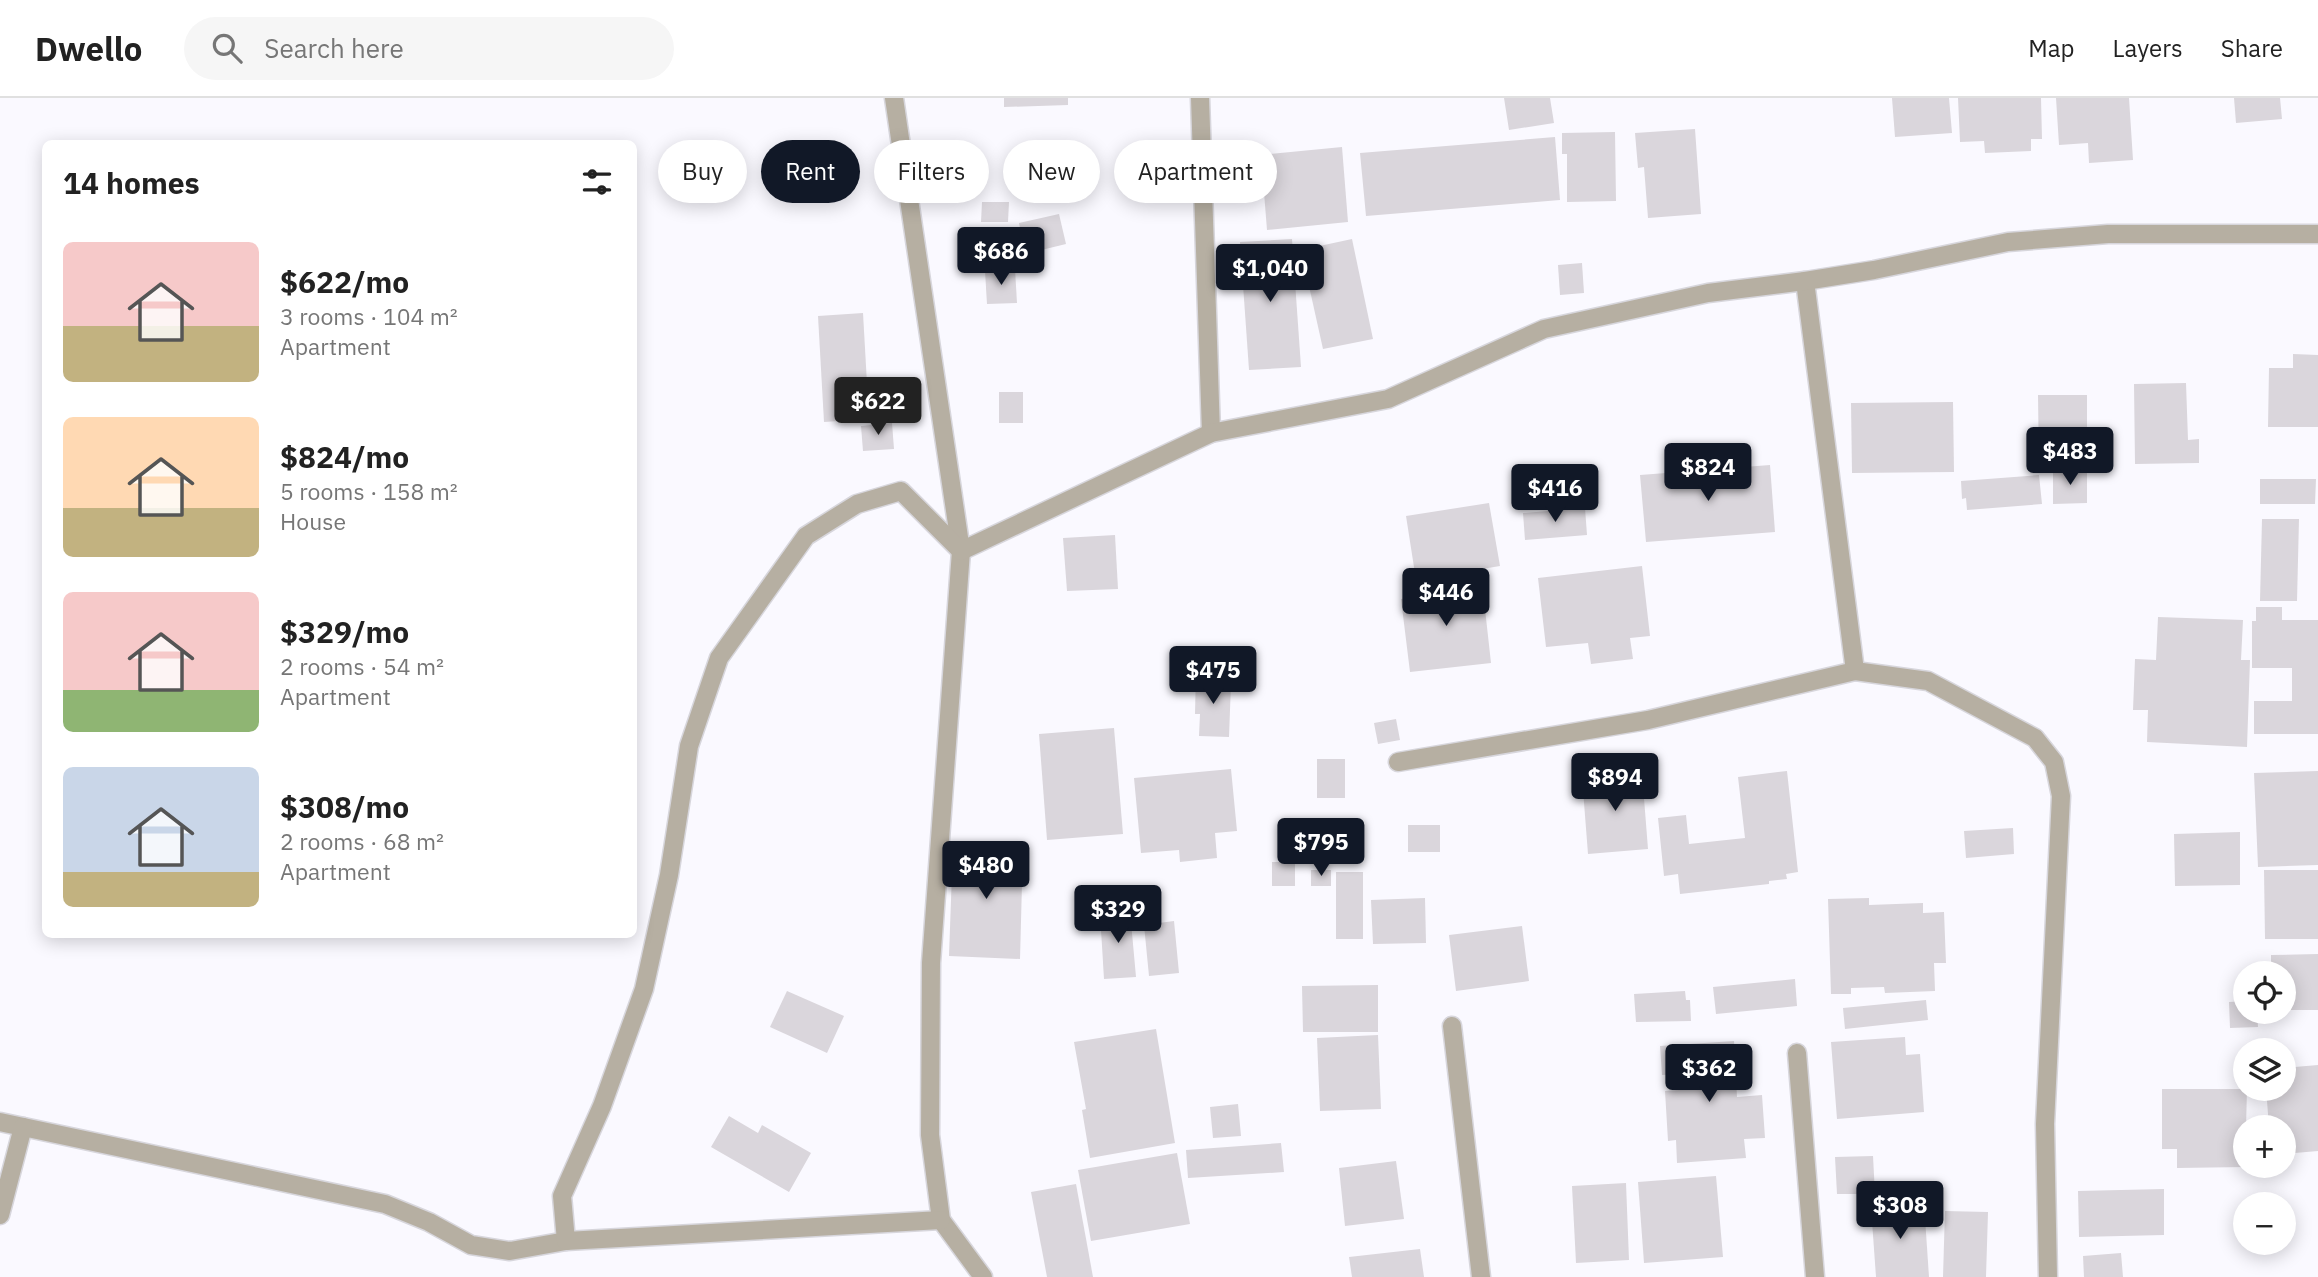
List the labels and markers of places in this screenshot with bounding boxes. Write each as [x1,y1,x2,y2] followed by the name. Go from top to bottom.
[960,228,1042,287] pin: $686
[1213,244,1327,304] pin: $1,040
[837,378,919,437] pin: $622
[2029,428,2111,487] pin: $483
[1667,444,1749,503] pin: $824
[1514,464,1596,524] pin: $416
[1405,568,1487,628] pin: $446
[1172,646,1254,706] pin: $475
[1574,754,1656,813] pin: $894
[1280,818,1362,878] pin: $795
[945,842,1027,901] pin: $480
[1077,886,1159,945] pin: $329
[1668,1044,1750,1104] pin: $362
[1859,1182,1941,1241] pin: $308

